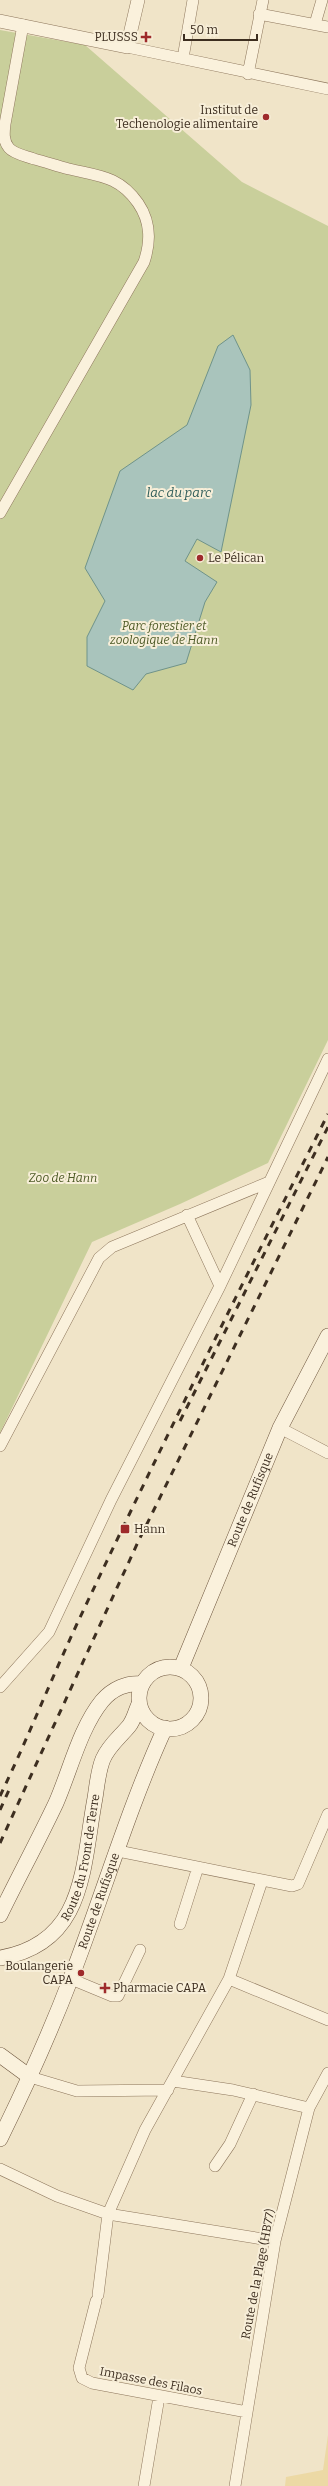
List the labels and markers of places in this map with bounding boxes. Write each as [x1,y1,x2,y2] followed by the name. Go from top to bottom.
[94,30,138,44] place label: PLUSSS
[141,32,151,42] marker: PLUSSS
[116,103,258,131] place label: Institut de Techenologie alimentaire
[261,112,271,122] marker: Institut de Techenologie alimentaire
[208,551,265,565] place label: Le Pélican
[195,553,205,563] marker: Le Pélican
[134,1522,166,1536] place label: Hann
[119,1523,131,1535] marker: Hann
[5,1959,73,1987] place label: Boulangerie CAPA
[76,1968,86,1978] marker: Boulangerie CAPA
[113,1981,207,1995] place label: Pharmacie CAPA
[100,1983,110,1993] marker: Pharmacie CAPA

